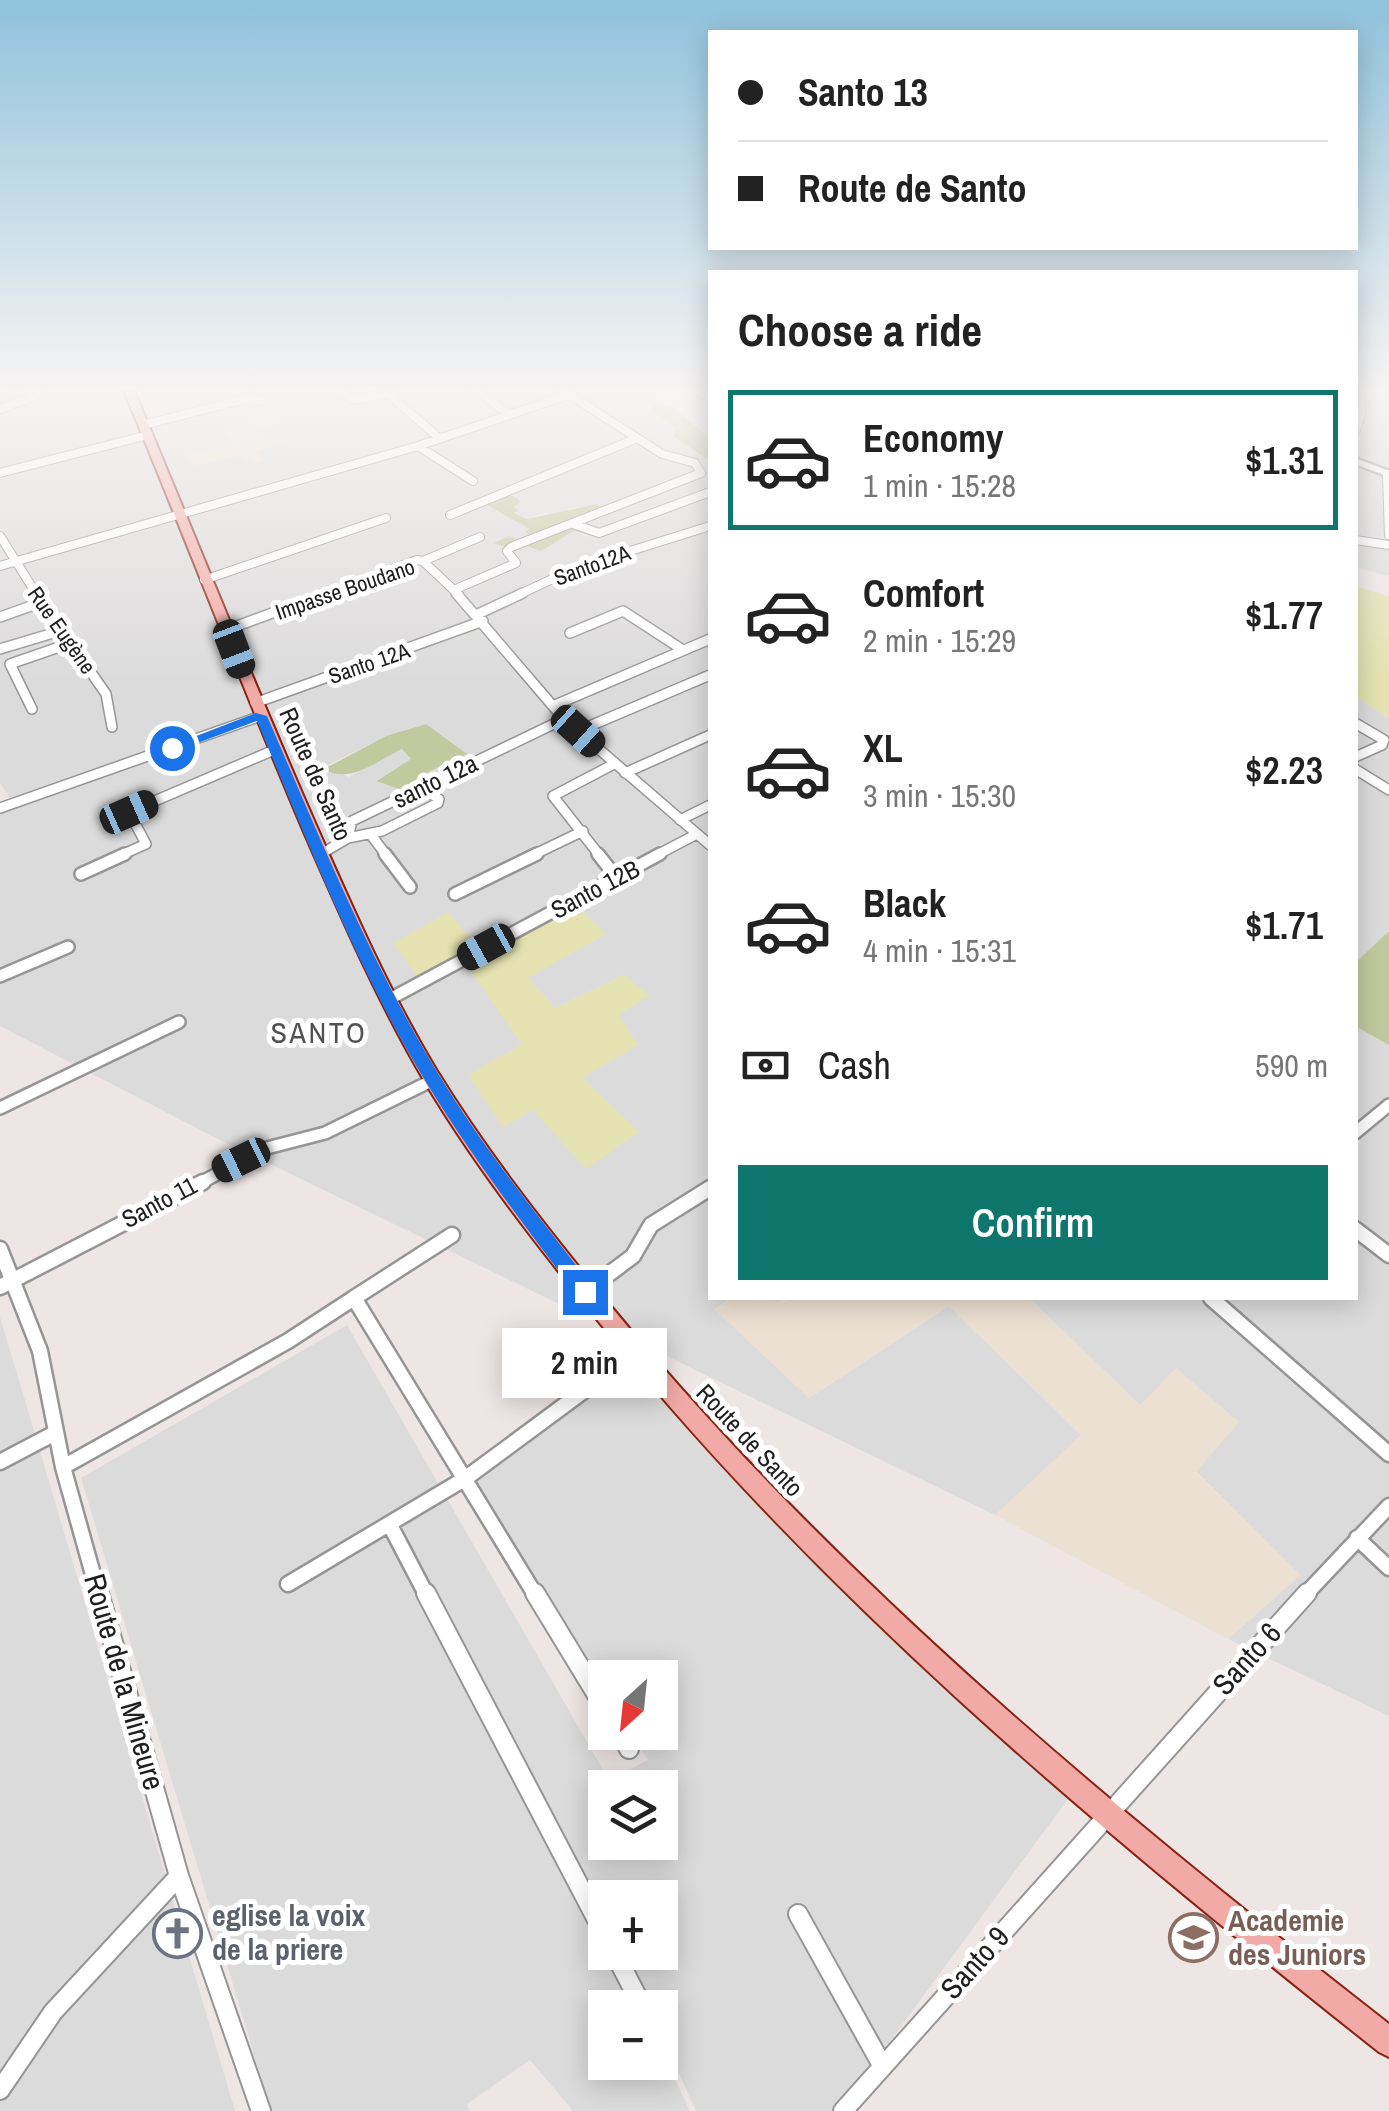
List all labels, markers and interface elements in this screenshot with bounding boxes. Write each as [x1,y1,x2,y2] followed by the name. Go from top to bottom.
[798,67,928,118] text: Santo 13
[798,163,1027,214] text: Route de Santo
[738,299,982,360] text: Choose a ride
[863,413,1003,464] text: Economy
[743,415,833,505] icon: car
[1245,435,1323,486] text: $1.31
[863,464,1016,507] text: 1 min · 15:28
[550,537,635,593] street label: Santo12A
[271,551,419,627] street label: Impasse Boudano
[863,568,984,619] text: Comfort
[743,570,833,660] icon: car
[21,580,103,680] street label: Rue Eugène
[1245,590,1323,641] text: $1.77
[209,616,259,682] car
[863,619,1016,662] text: 2 min · 15:29
[324,635,415,691] street label: Santo 12A
[546,700,610,762] car
[271,702,361,846] street label: Route de Santo
[863,723,903,774] text: XL
[743,725,833,815] icon: car
[150,726,195,771] route start
[1245,745,1323,796] text: $2.23
[387,746,483,816] street label: santo 12a
[863,774,1016,817] text: 3 min · 15:30
[95,786,163,838] car
[545,852,645,926] street label: Santo 12B
[863,878,946,929] text: Black
[743,880,833,970] icon: car
[1245,900,1323,951] text: $1.71
[452,919,520,975] car
[863,929,1016,972] text: 4 min · 15:31
[271,1012,367,1052] district label: SANTO
[738,1038,793,1093] icon: cash
[818,1040,891,1091] text: Cash
[1255,1044,1328,1087] text: 590 m
[207,1133,275,1187] car
[738,1165,1328,1280] button: Confirm
[115,1168,203,1236] street label: Santo 11
[563,1270,608,1315] route end
[502,1327,668,1397] callout: 2 min
[551,1341,618,1384] text: 2 min
[689,1376,811,1504] street label: Route de Santo
[75,1569,175,1794] street label: Route de la Mineure
[1203,1613,1289,1703] street label: Santo 6
[588,1660,678,1750] north arrow
[588,1660,678,2080] map controls
[588,1770,678,1860] button: layers
[588,1880,678,1970] button: +
[212,1895,365,1969] place label: eglise la voix de la priere
[1228,1900,1366,1974] place label: Academie des Juniors
[151,1907,203,1959] church icon: eglise la voix de la priere
[1167,1912,1219,1964] school or university icon: Academie des Juniors
[931,1917,1017,2007] street label: Santo 9
[588,1990,678,2080] button: −

